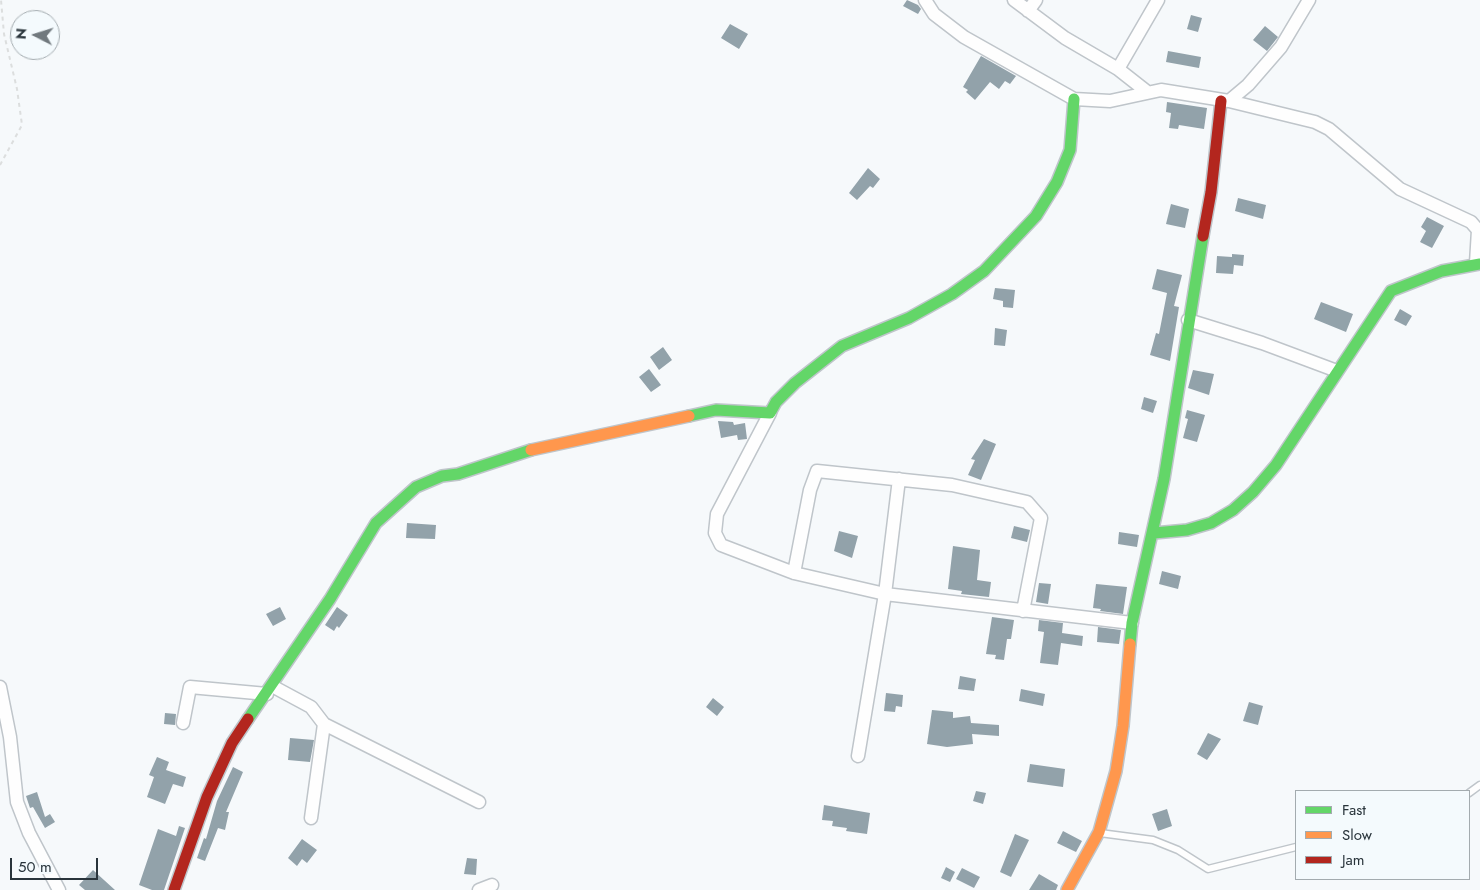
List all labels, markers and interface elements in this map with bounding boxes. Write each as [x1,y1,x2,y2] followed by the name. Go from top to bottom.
[10,10,60,60] north arrow
[11,27,32,40] text: N
[1295,790,1470,880] legend
[1342,799,1366,821] text: Fast
[1342,824,1372,846] text: Slow
[12,848,100,880] scale bar
[1342,849,1365,871] text: Jam
[18,856,52,878] text: 50 m

